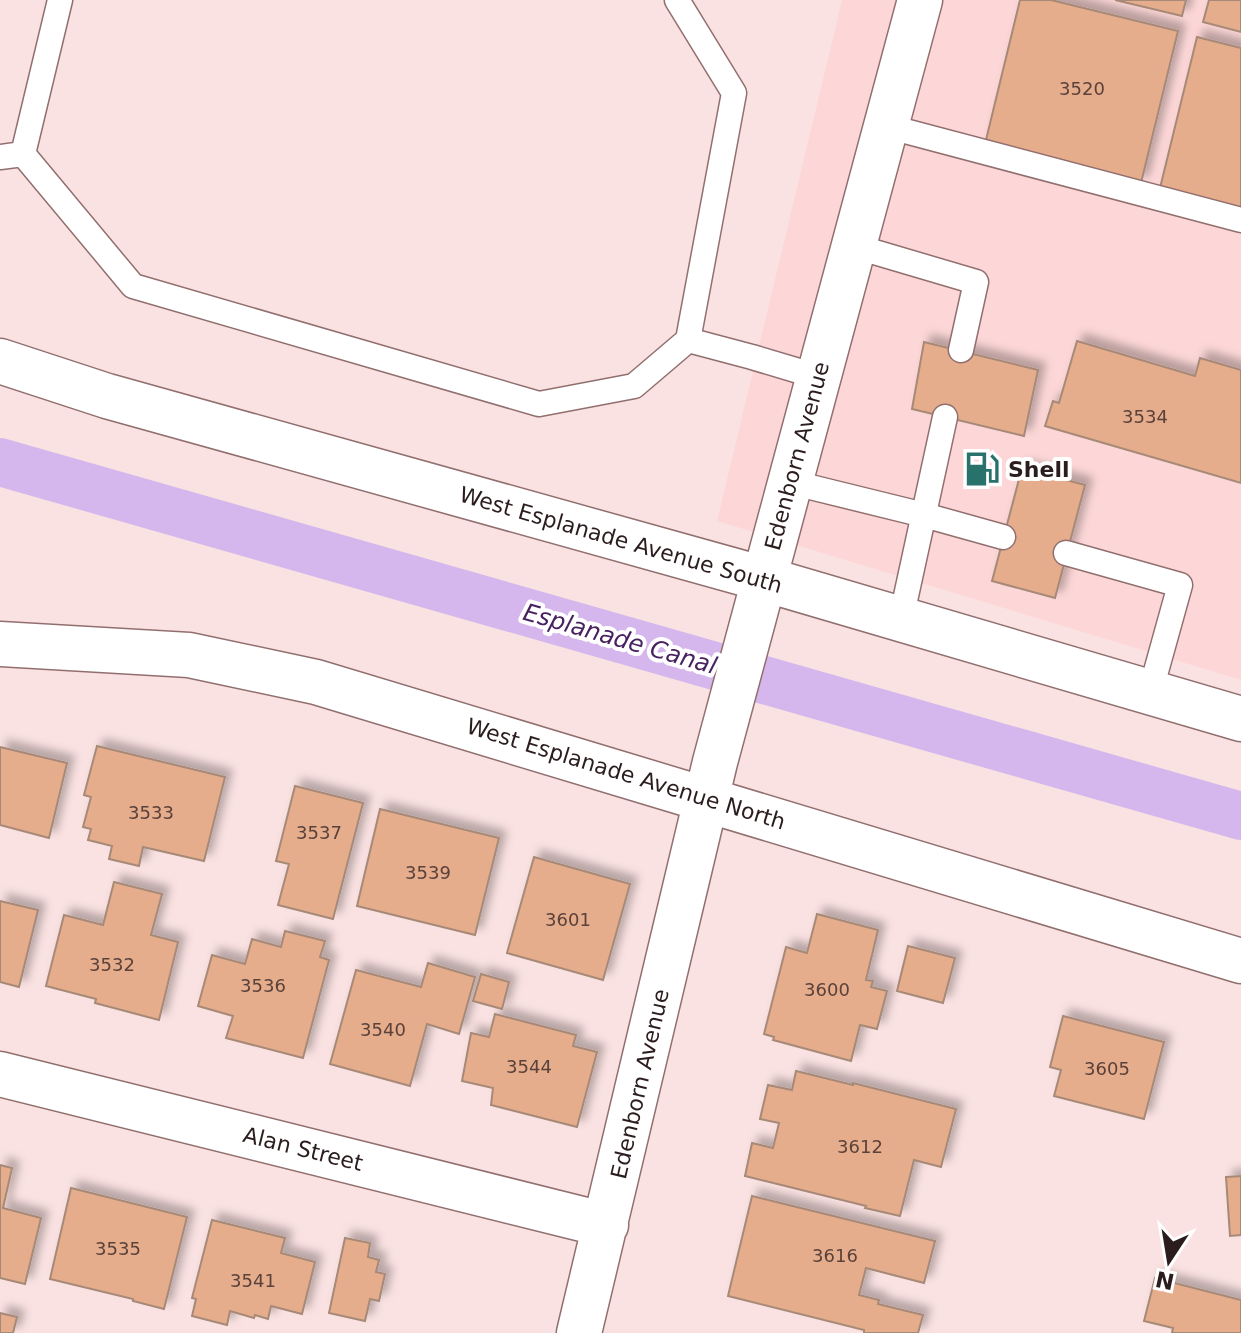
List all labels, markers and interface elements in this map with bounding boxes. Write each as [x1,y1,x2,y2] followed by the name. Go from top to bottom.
[1059,78,1105,99] house number: 3520
[760,359,834,553] street label: Edenborn Avenue
[1122,406,1168,427] house number: 3534
[963,450,1001,488] fuel station icon: Shell
[1008,457,1070,482] place label: Shell
[457,482,785,598] street label: West Esplanade Avenue South
[520,598,720,680] water label: Esplanade Canal
[464,713,788,835] street label: West Esplanade Avenue North
[128,802,174,823] house number: 3533
[296,822,342,843] house number: 3537
[405,862,451,883] house number: 3539
[545,909,591,930] house number: 3601
[89,954,135,975] house number: 3532
[240,975,286,996] house number: 3536
[804,979,850,1000] house number: 3600
[606,987,674,1181] street label: Edenborn Avenue
[360,1019,406,1040] house number: 3540
[506,1056,552,1077] house number: 3544
[1084,1058,1130,1079] house number: 3605
[241,1122,366,1176] street label: Alan Street
[837,1136,883,1157] house number: 3612
[1129,1221,1209,1301] north arrow
[95,1238,141,1259] house number: 3535
[812,1245,858,1266] house number: 3616
[1153,1266,1177,1294] text: N
[230,1270,276,1291] house number: 3541

